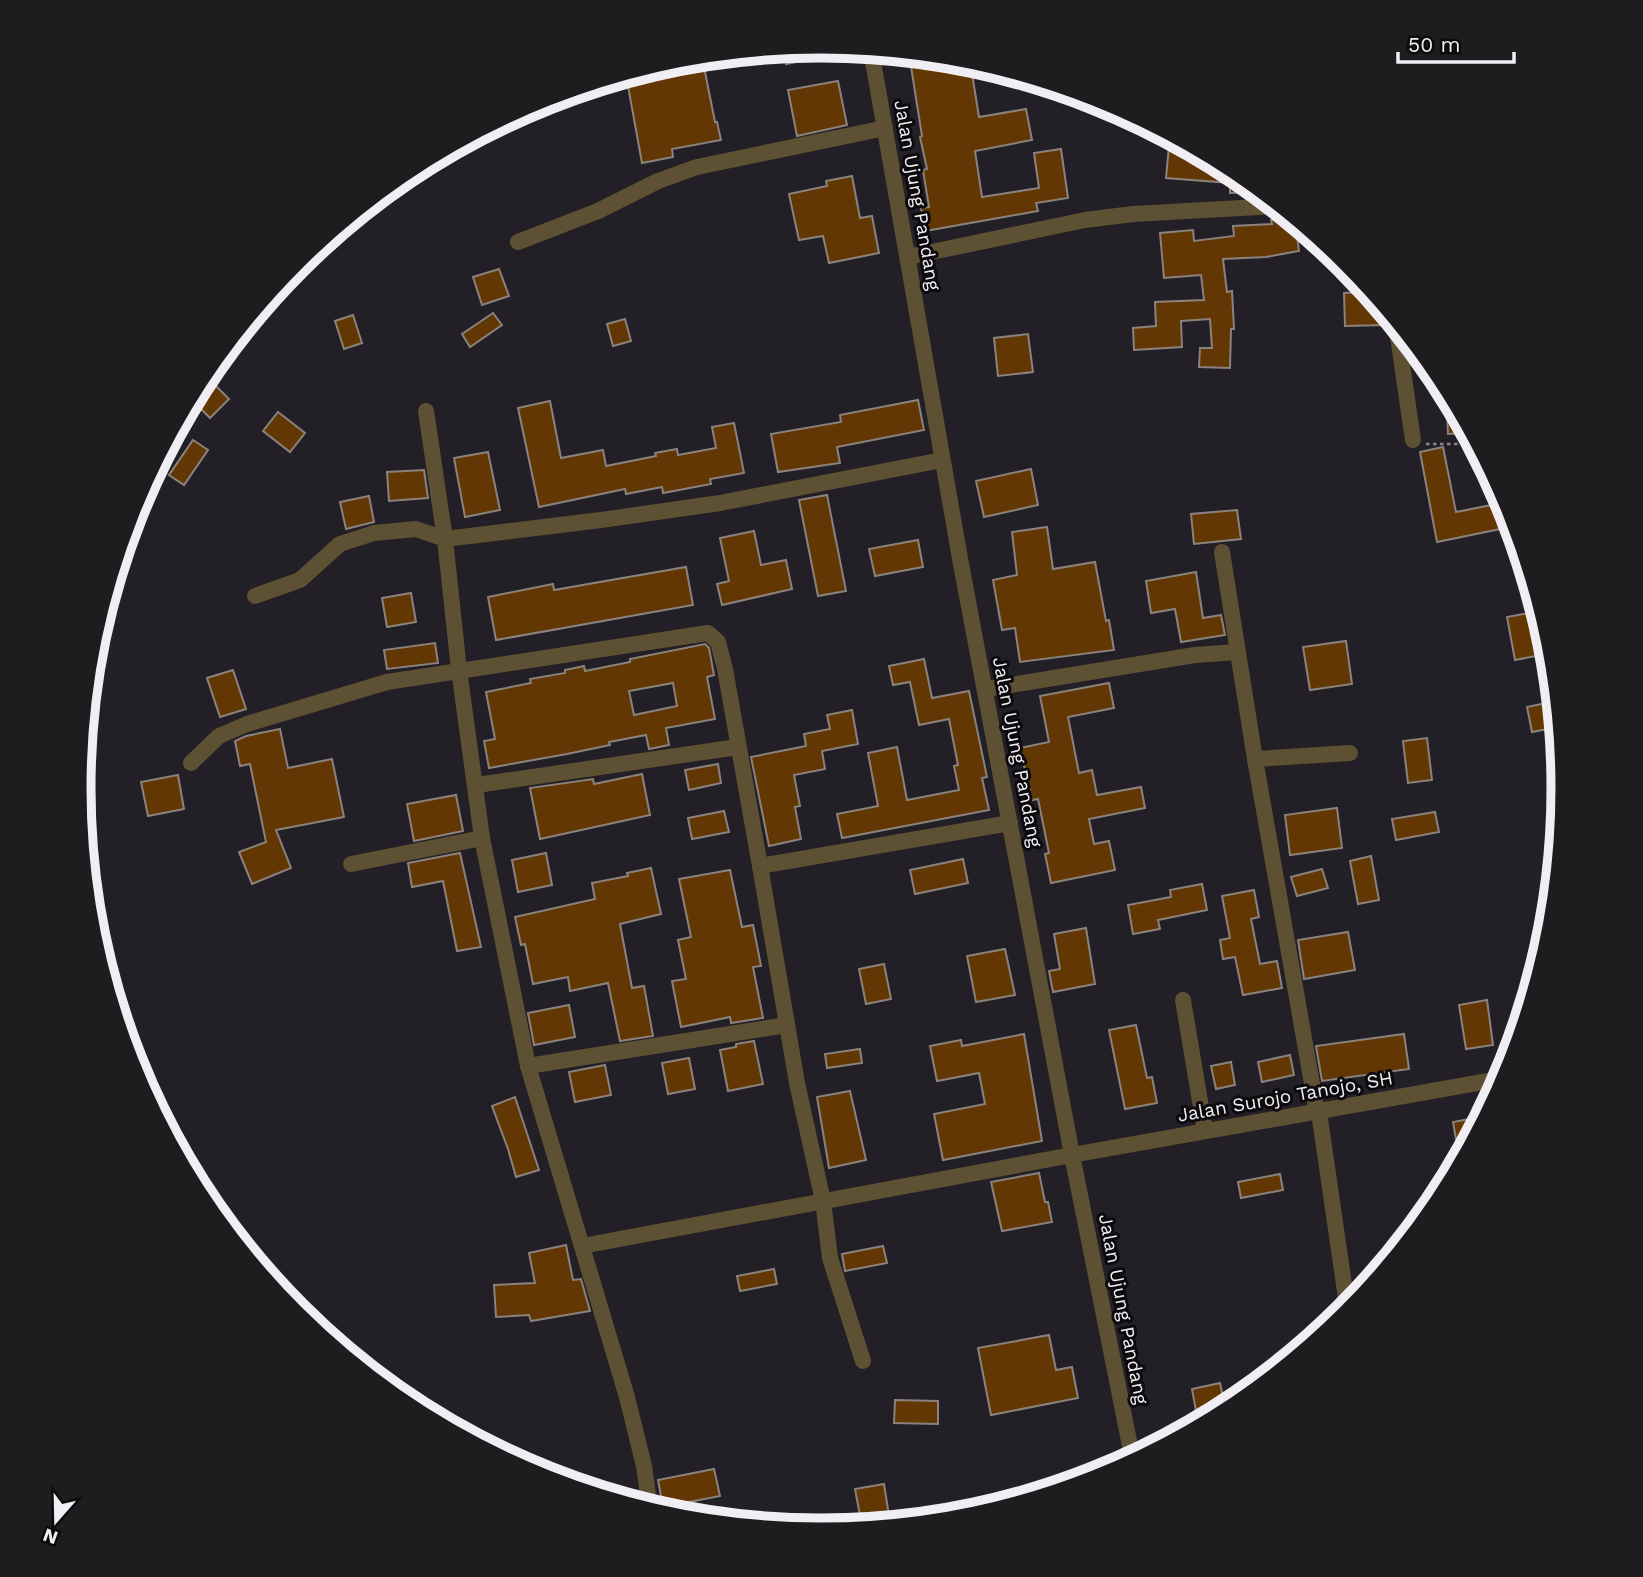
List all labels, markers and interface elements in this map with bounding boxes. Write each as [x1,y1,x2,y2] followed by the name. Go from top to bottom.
[1398,21,1514,65] scale bar
[1408,32,1460,57] text: 50 m
[889,98,946,293] street label: Jalan Ujung Pandang
[988,655,1047,850] street label: Jalan Ujung Pandang
[1176,1066,1395,1127] street label: Jalan Surojo Tanojo, SH
[1094,1212,1153,1407] street label: Jalan Ujung Pandang
[21,1486,91,1556] north arrow
[40,1523,61,1550] text: N

